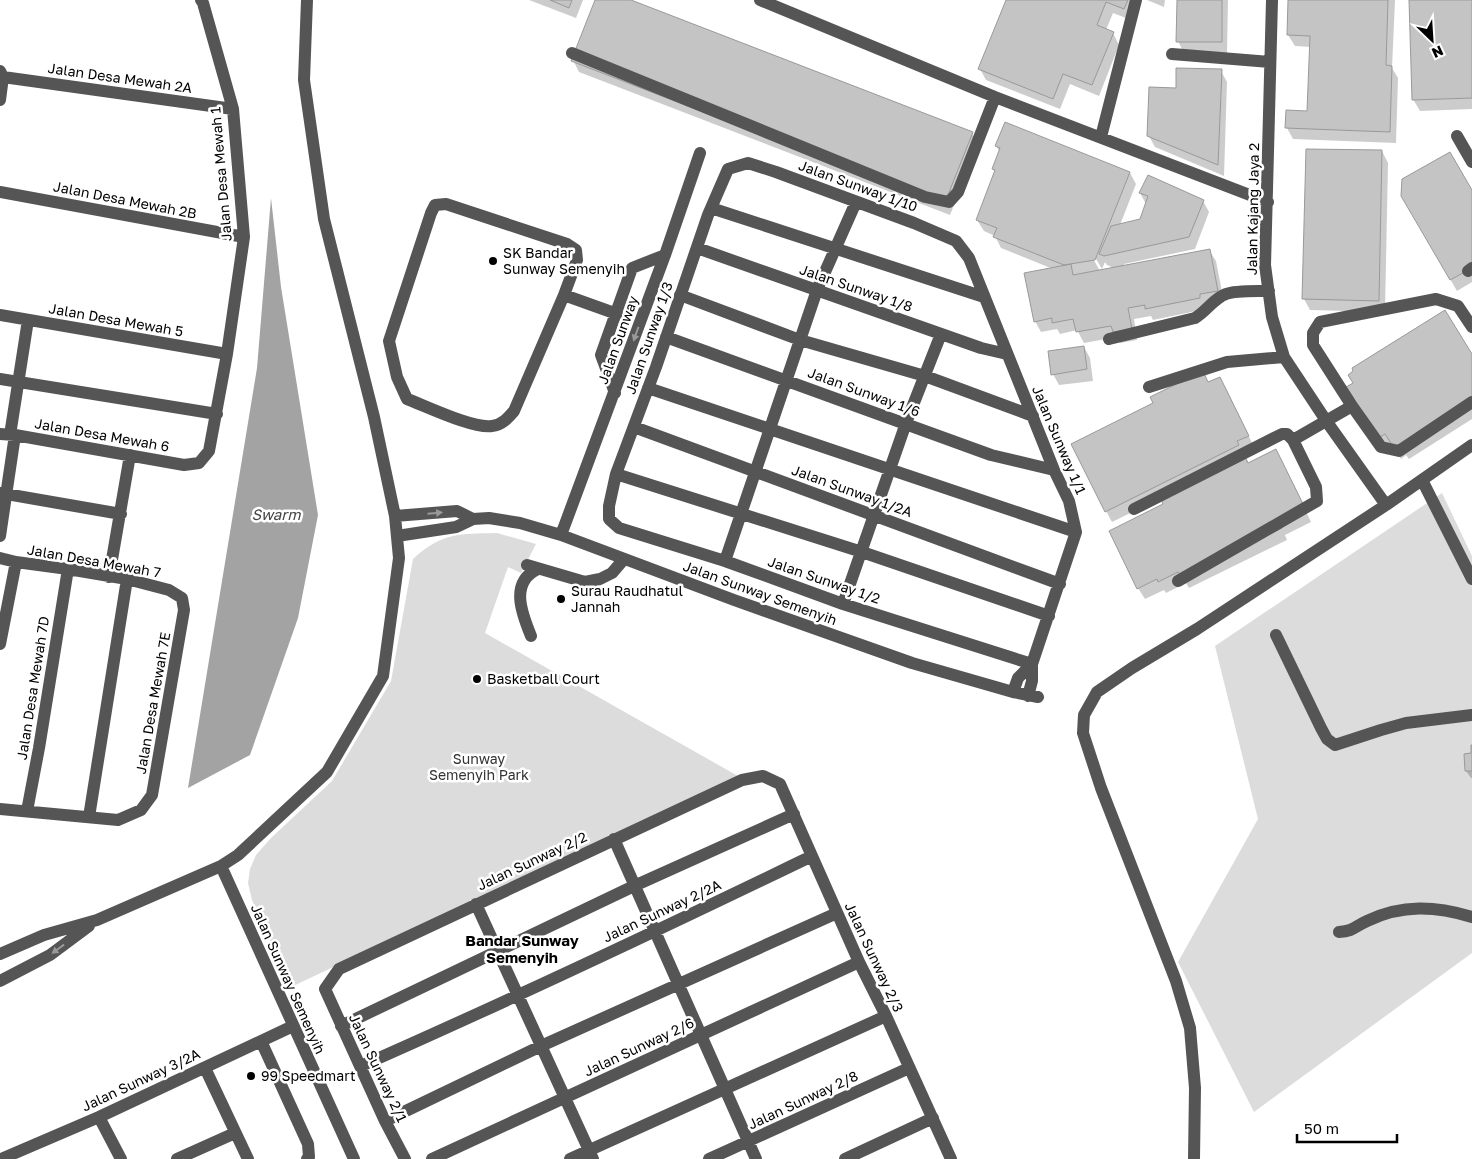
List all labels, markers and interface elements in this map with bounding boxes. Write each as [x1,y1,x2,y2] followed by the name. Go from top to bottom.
[1407,15,1457,65] north arrow
[1429,42,1446,62] text: N
[47,59,194,96] street label: Jalan Desa Mewah 2A
[206,106,235,242] street label: Jalan Desa Mewah 1
[1243,143,1262,275] street label: Jalan Kajang Jaya 2
[796,156,920,215] street label: Jalan Sunway 1/10
[52,177,198,222] street label: Jalan Desa Mewah 2B
[503,244,625,277] place label: SK Bandar Sunway Semenyih
[487,255,499,267] marker: SK Bandar Sunway Semenyih
[798,260,915,315] street label: Jalan Sunway 1/8
[621,279,676,396] street label: Jalan Sunway 1/3
[594,293,641,386] street label: Jalan Sunway
[48,299,185,340] street label: Jalan Desa Mewah 5
[632,327,640,342] one-way arrow
[806,363,923,420] street label: Jalan Sunway 1/6
[1029,383,1090,497] street label: Jalan Sunway 1/1
[33,414,171,455] street label: Jalan Desa Mewah 6
[790,461,915,520] street label: Jalan Sunway 1/2A
[252,505,301,523] water label: Swarm
[427,508,443,516] one-way arrow
[26,540,162,581] street label: Jalan Desa Mewah 7
[766,552,883,607] street label: Jalan Sunway 1/2
[681,557,839,628] street label: Jalan Sunway Semenyih
[571,582,683,615] place label: Surau Raudhatul Jannah
[555,593,567,605] marker: Surau Raudhatul Jannah
[13,615,52,761] street label: Jalan Desa Mewah 7D
[132,631,173,775] street label: Jalan Desa Mewah 7E
[487,670,600,687] place label: Basketball Court
[471,673,483,685] marker: Basketball Court
[429,750,529,783] park label: Sunway Semenyih Park
[474,828,589,893] street label: Jalan Sunway 2/2
[600,875,724,945] street label: Jalan Sunway 2/2A
[842,899,907,1014] street label: Jalan Sunway 2/3
[248,901,329,1056] street label: Jalan Sunway Semenyih
[465,931,579,966] district label: Bandar Sunway Semenyih
[51,944,65,954] one-way arrow
[346,1011,411,1125] street label: Jalan Sunway 2/1
[581,1014,696,1079] street label: Jalan Sunway 2/6
[79,1044,203,1114] street label: Jalan Sunway 3/2A
[261,1067,356,1084] place label: 99 Speedmart
[745,1067,861,1133] street label: Jalan Sunway 2/8
[245,1070,257,1082] marker: 99 Speedmart
[1297,1112,1397,1144] scale bar
[1304,1119,1339,1137] text: 50 m

